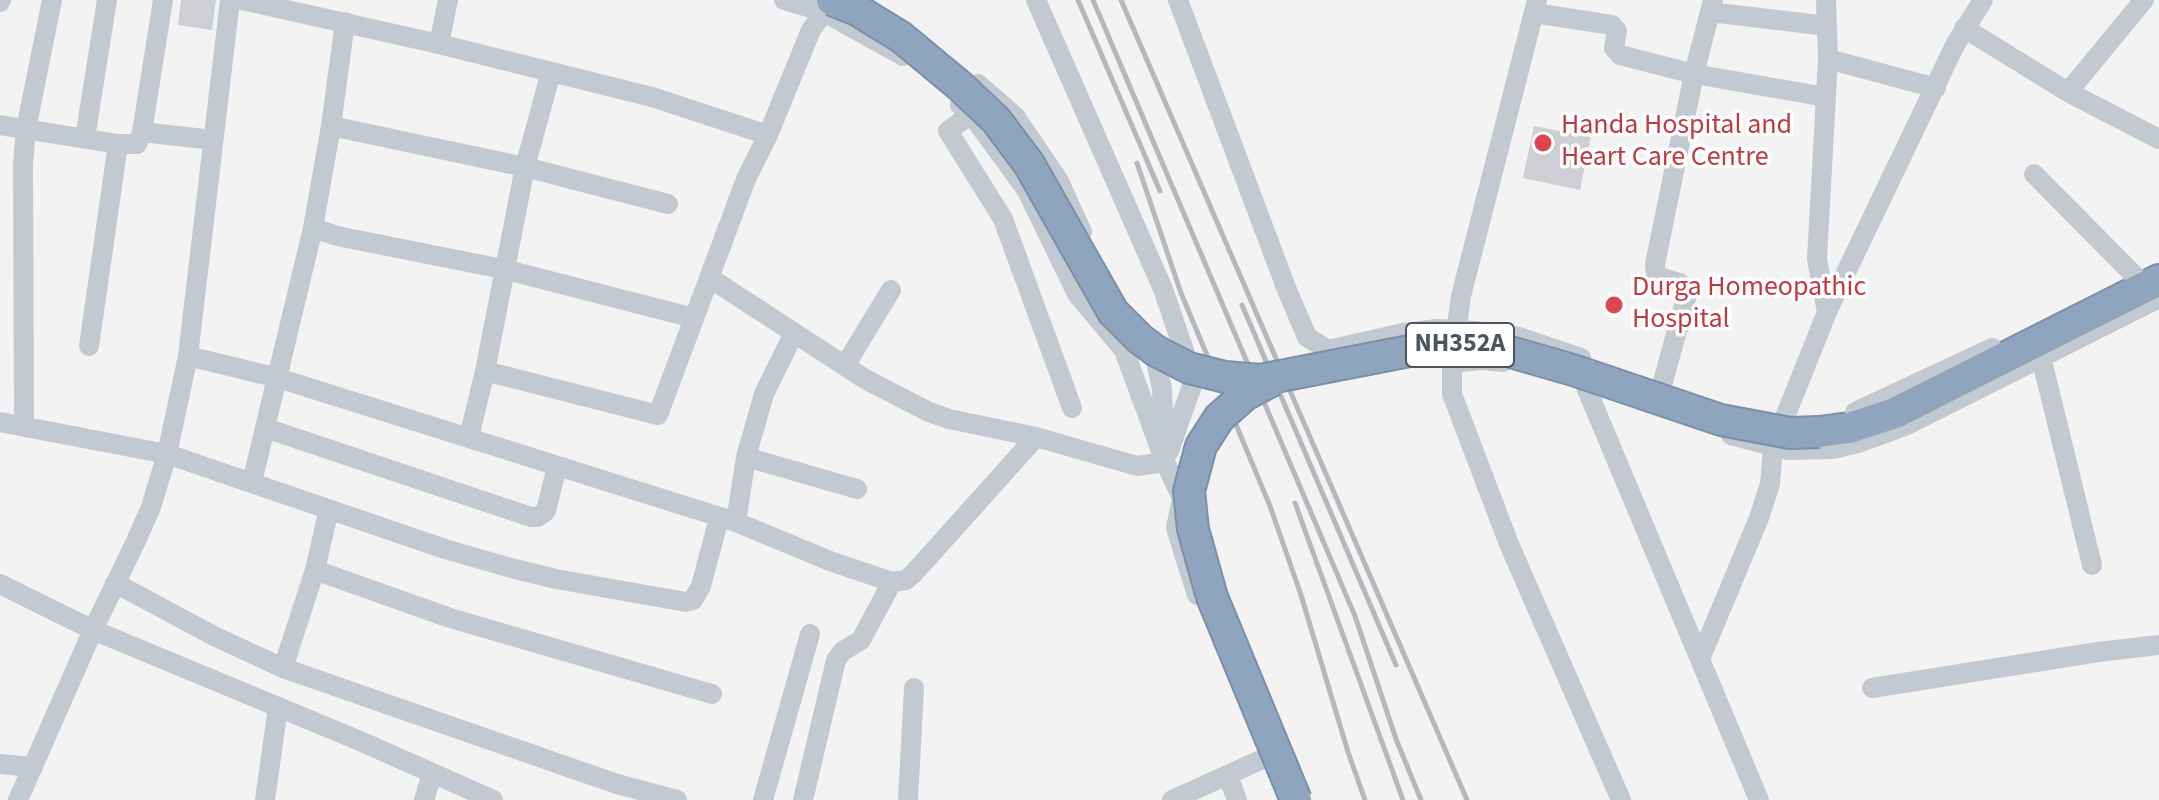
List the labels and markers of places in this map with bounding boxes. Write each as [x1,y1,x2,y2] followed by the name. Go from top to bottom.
[1561,110,1792,176] place label: Handa Hospital and Heart Care Centre
[1532,132,1554,154] marker: Handa Hospital and Heart Care Centre
[1632,272,1866,338] place label: Durga Homeopathic Hospital
[1603,294,1625,316] marker: Durga Homeopathic Hospital

